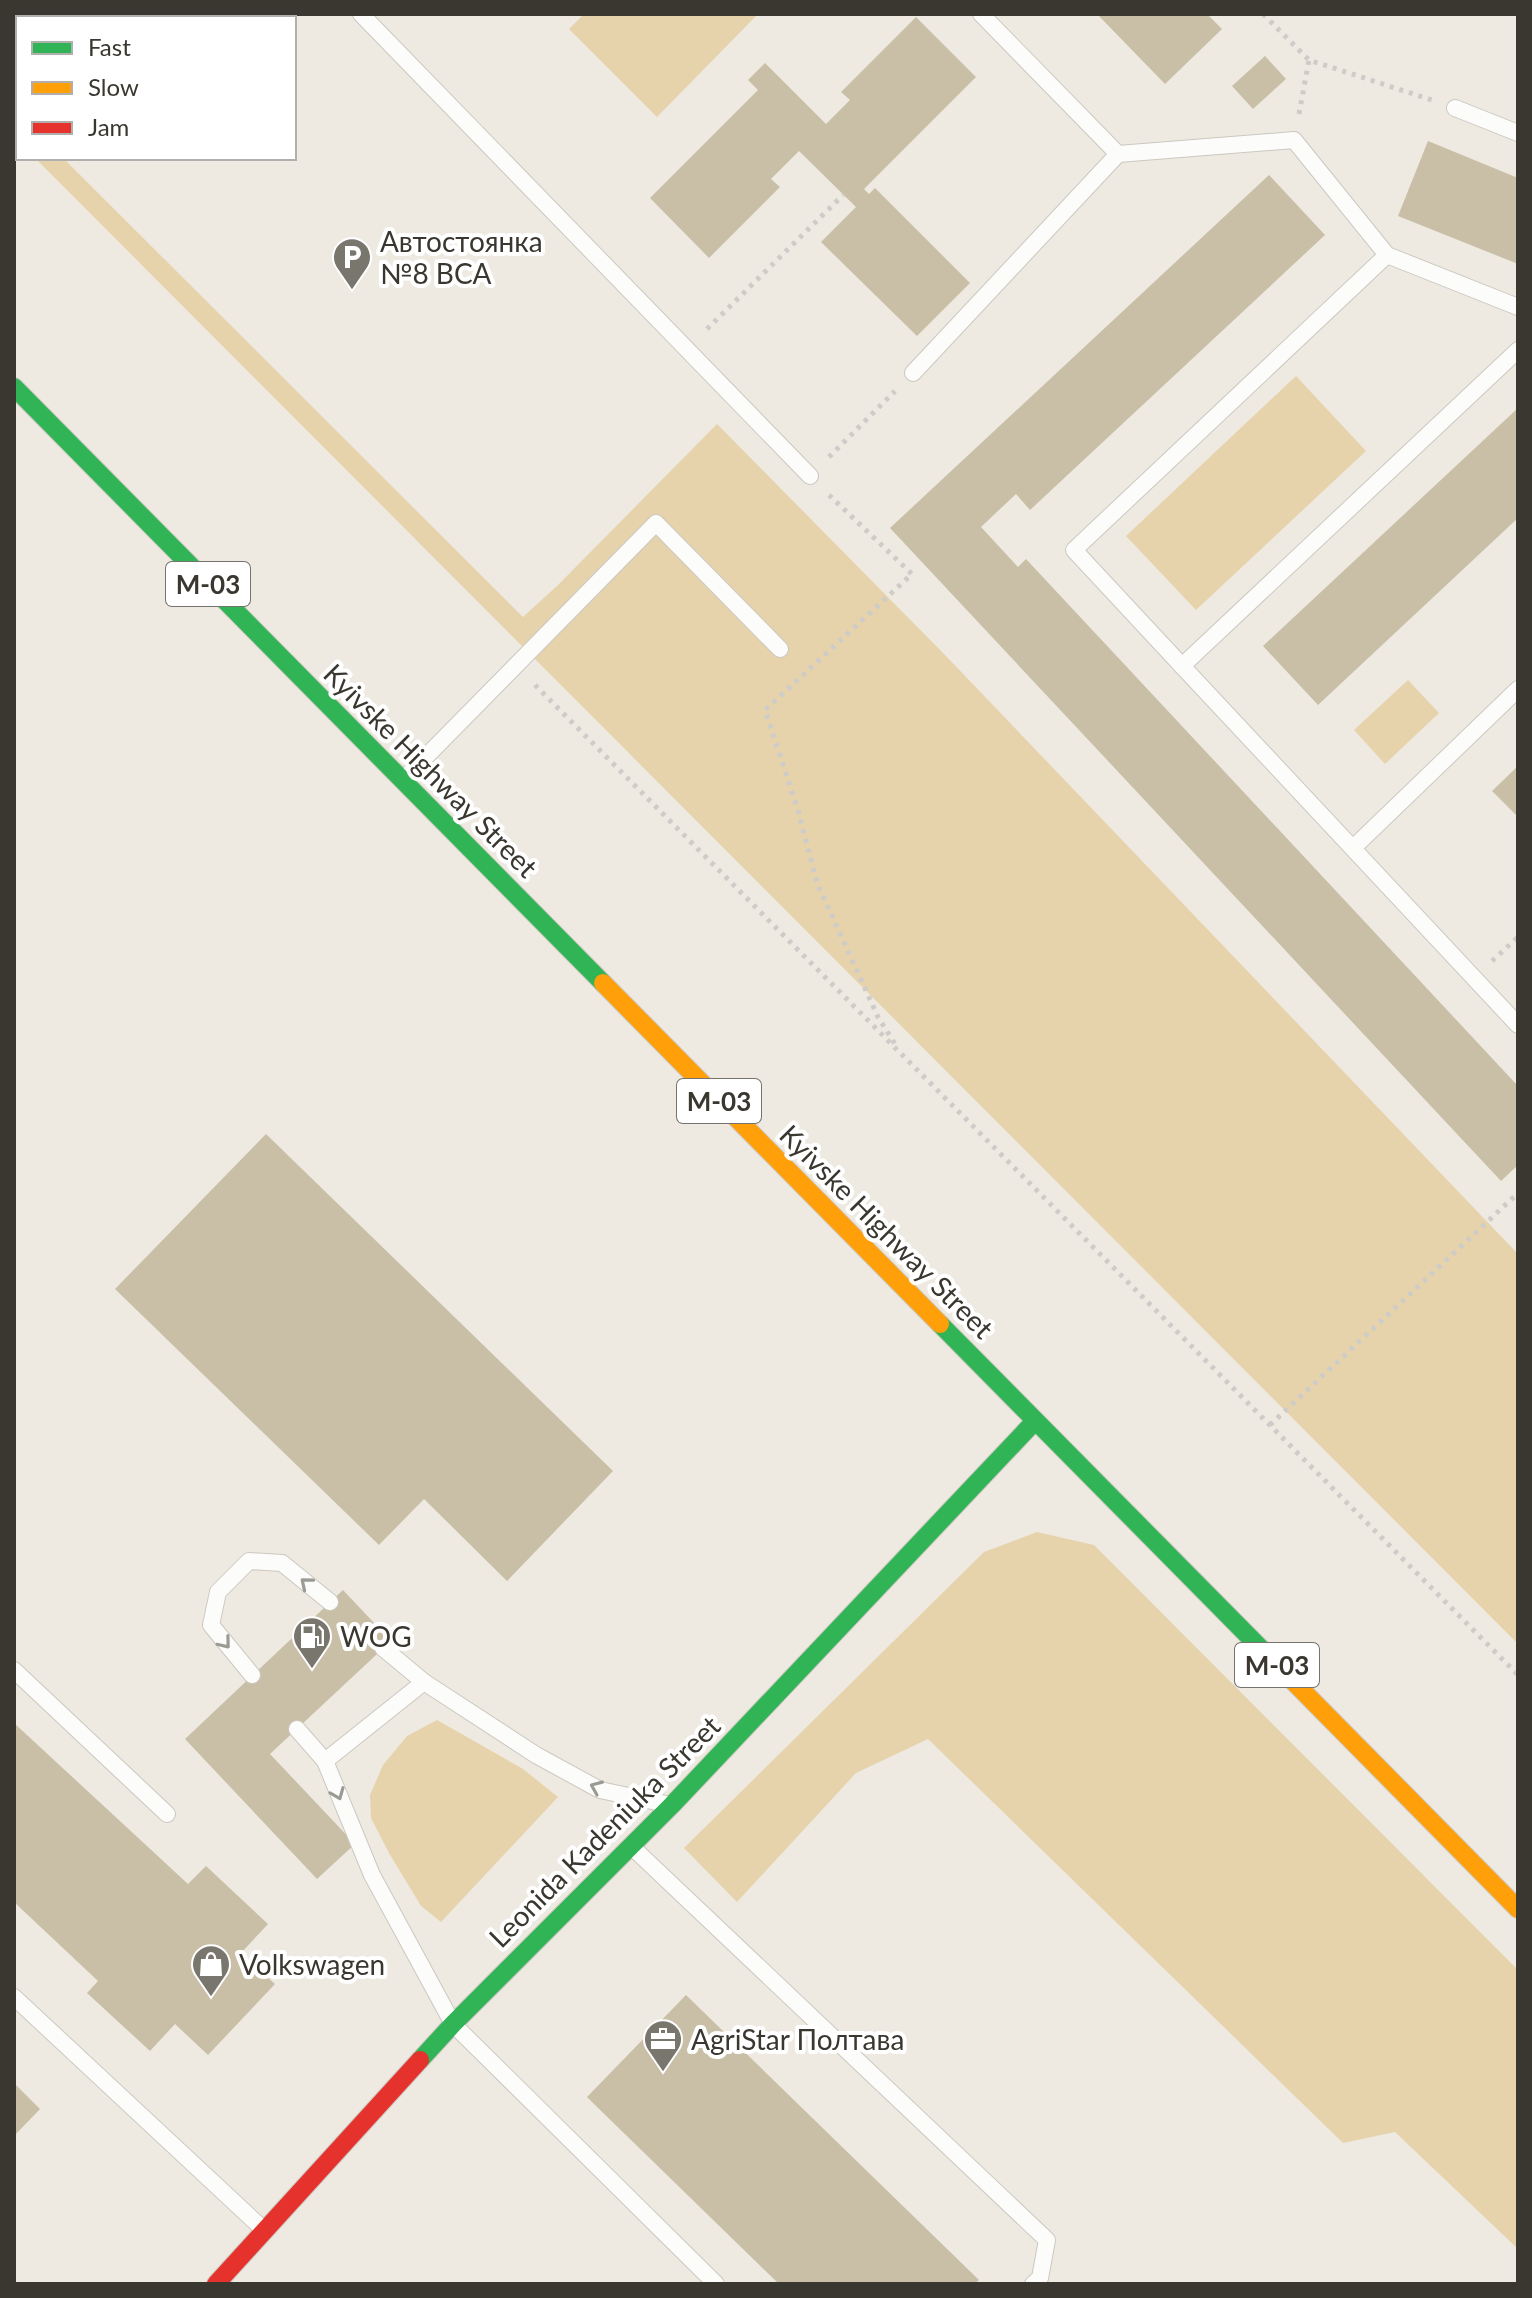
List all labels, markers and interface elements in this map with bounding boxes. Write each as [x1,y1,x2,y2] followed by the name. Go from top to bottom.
[16,16,296,160] legend
[88,32,131,61] text: Fast
[88,72,139,101] text: Slow
[88,112,129,141] text: Jam
[380,224,543,290] place label: Автостоянка №8 ВСА
[331,236,373,291] parking icon: Автостоянка №8 ВСА
[166,562,250,606] road number: М-03
[317,656,545,884] street label: Kyivske Highway Street
[677,1079,761,1123] road number: М-03
[773,1117,1001,1345] street label: Kyivske Highway Street
[301,1578,315,1593] one-way arrow
[291,1615,333,1670] fuel station icon: WOG
[340,1619,412,1653] place label: WOG
[215,1634,230,1648] one-way arrow
[1235,1643,1319,1687] road number: М-03
[481,1708,727,1954] street label: Leonida Kadeniuka Street
[590,1780,605,1796] one-way arrow
[329,1786,345,1800] one-way arrow
[190,1943,232,1998] shop icon: Volkswagen
[239,1947,385,1981] place label: Volkswagen
[642,2018,684,2073] office icon: AgriStar Полтава
[691,2022,904,2056] place label: AgriStar Полтава

